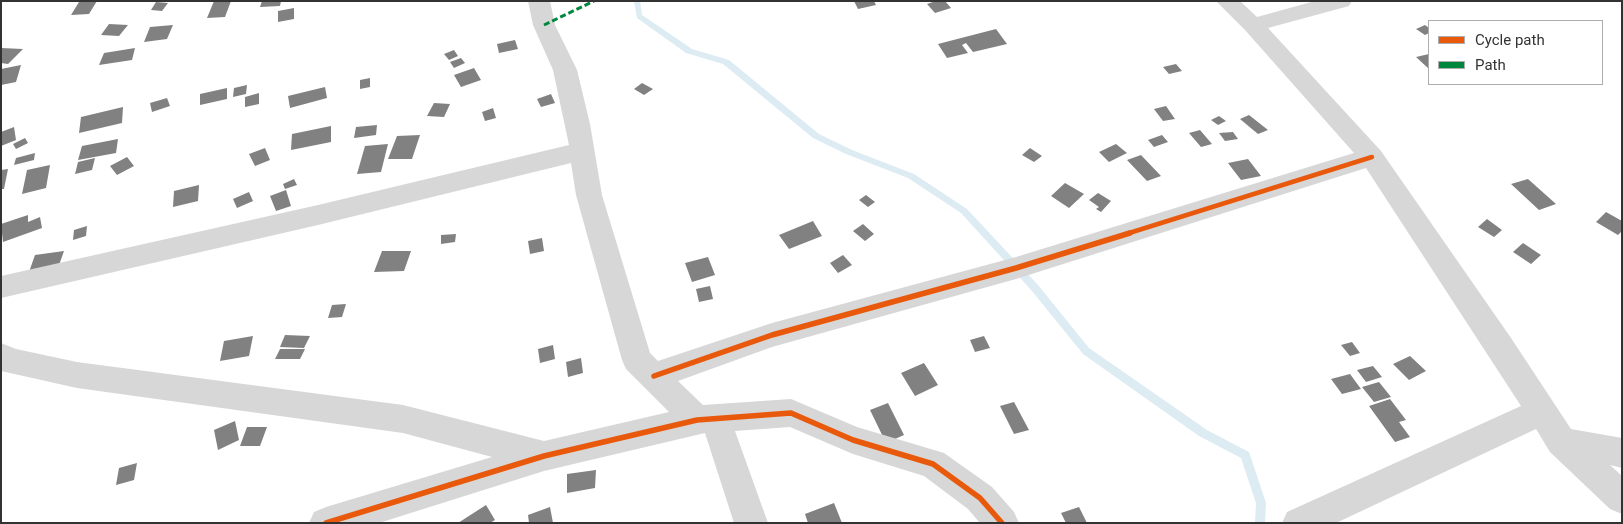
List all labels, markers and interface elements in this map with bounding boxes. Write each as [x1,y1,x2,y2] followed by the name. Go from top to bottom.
[1428,20,1603,85] legend
[1475,31,1545,49] text: Cycle path
[1475,56,1506,74] text: Path

